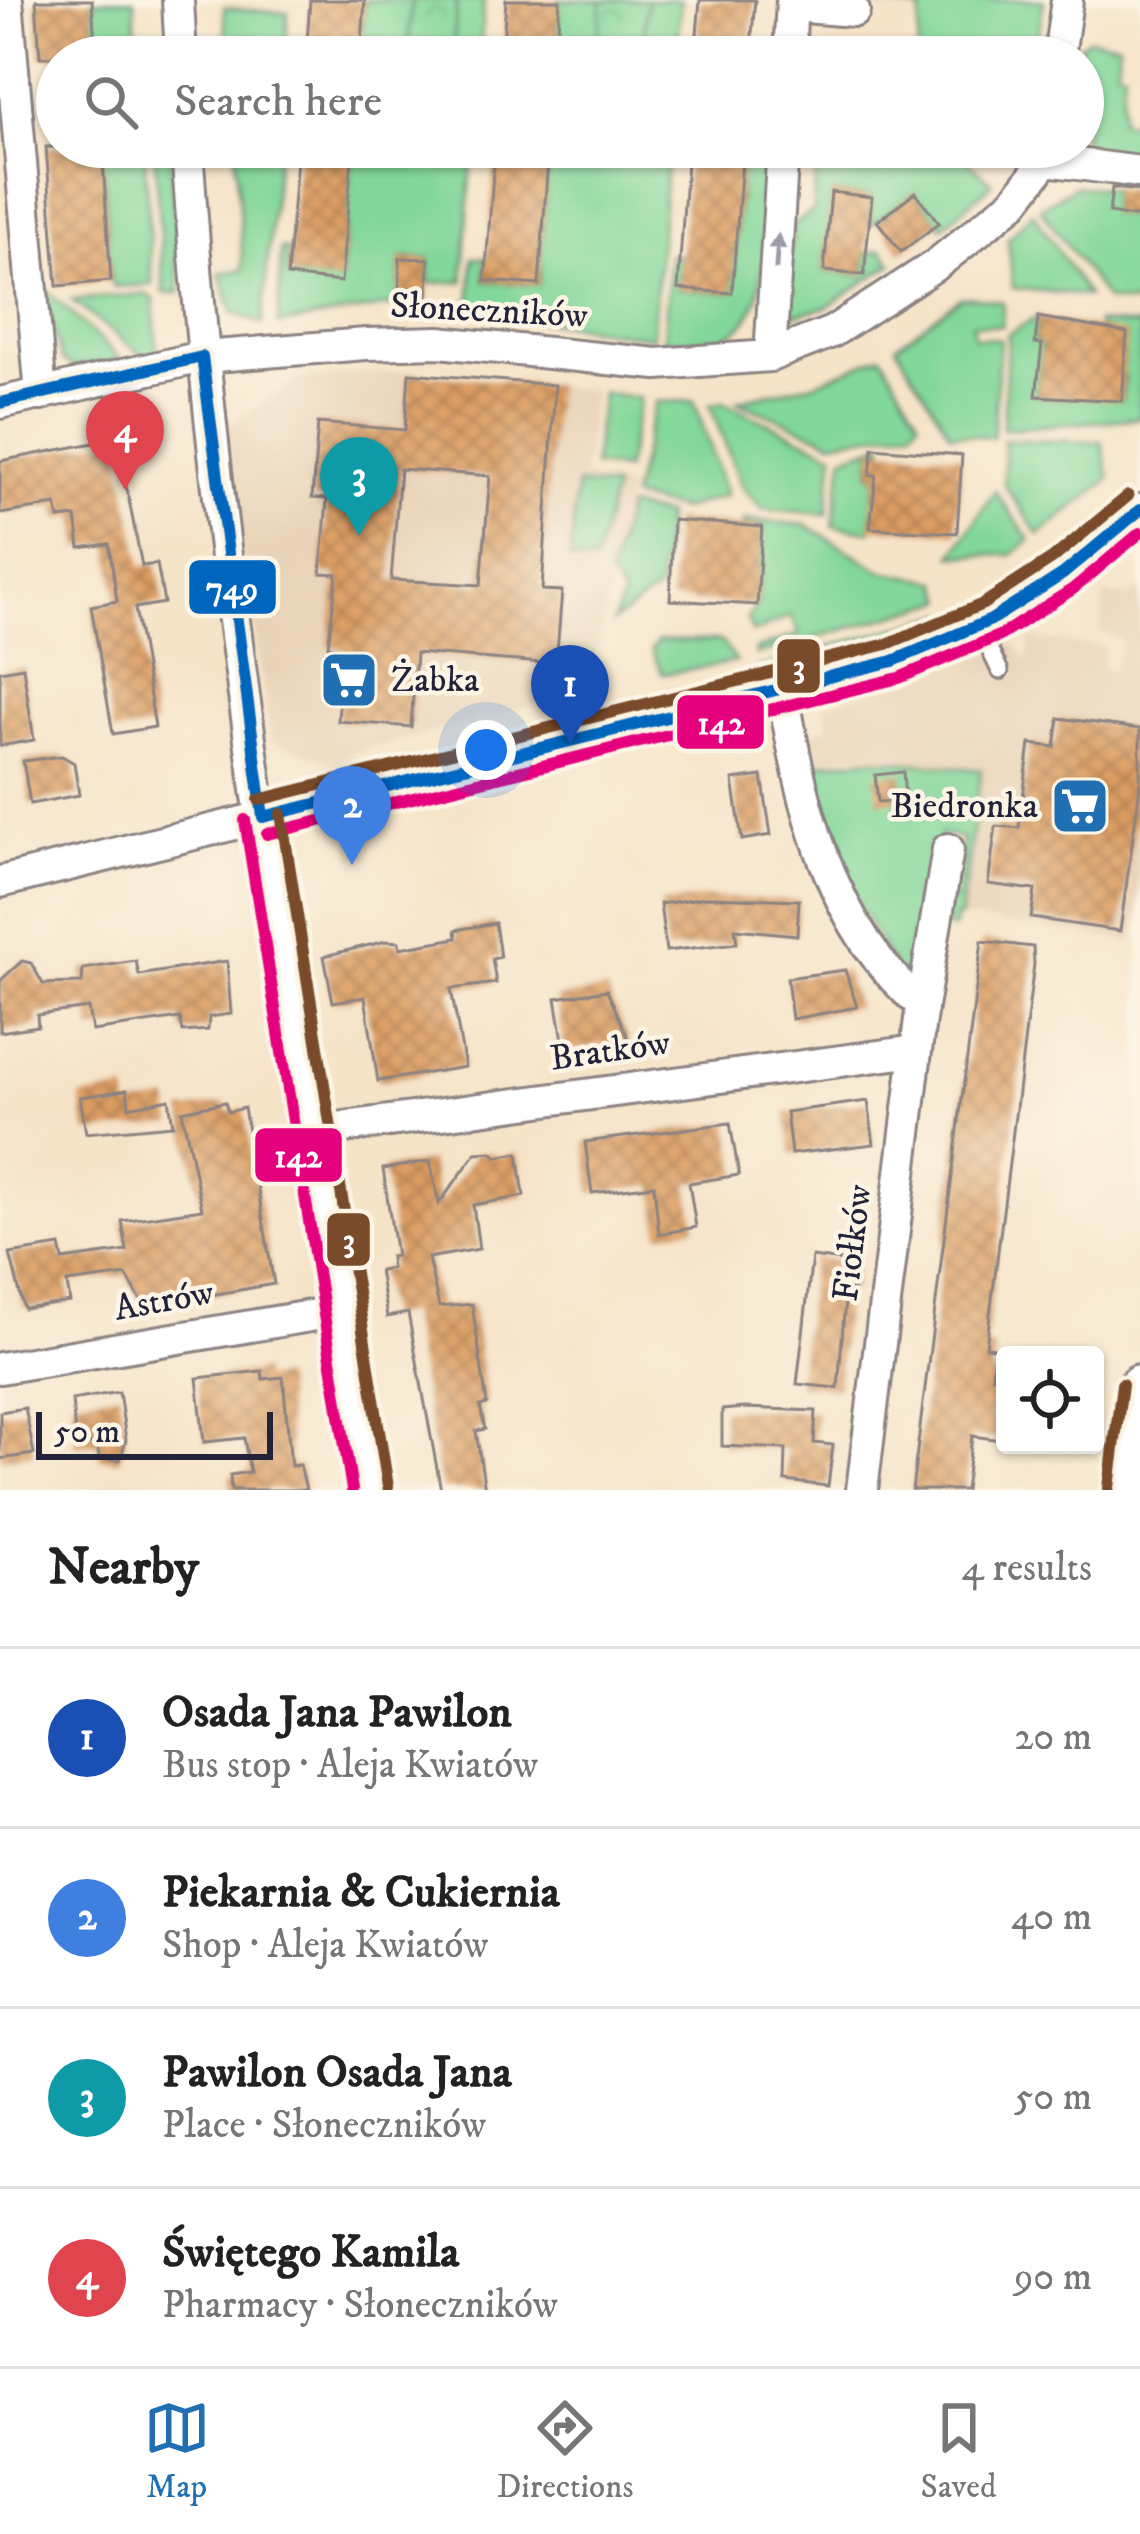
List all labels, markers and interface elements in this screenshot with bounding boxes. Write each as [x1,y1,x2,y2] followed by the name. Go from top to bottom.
[36,36,1104,168] search box
[78,69,144,135] icon: search
[174,74,382,130] text: Search here
[767,233,786,270] one-way arrow
[389,283,589,339] street label: Słoneczników
[86,391,164,490] pin: 4
[320,437,398,536] pin: 3
[187,558,278,616] line badge: 749
[206,569,258,610] text: 749
[775,637,822,695] line badge: 3
[531,645,609,744] pin: 1
[793,647,805,688] text: 3
[318,649,380,711] supermarket icon: Żabka
[391,658,480,703] place label: Żabka
[675,693,766,751] line badge: 142
[697,704,745,745] text: 142
[456,720,516,780] your location
[313,766,391,865] pin: 2
[1049,775,1111,837] supermarket icon: Biedronka
[890,784,1039,829] place label: Biedronka
[547,1020,673,1082] street label: Bratków
[253,1126,344,1184] line badge: 142
[274,1137,322,1178] text: 142
[824,1182,882,1304] street label: Fiołków
[325,1211,372,1268] line badge: 3
[343,1221,355,1262] text: 3
[111,1270,217,1332] street label: Astrów
[996,1346,1104,1454] map controls
[996,1346,1104,1454] button: locate
[36,1406,273,1459] scale bar
[54,1412,120,1453] text: 50 m
[48,1536,199,1600] text: Nearby
[962,1544,1092,1593] text: 4 results
[162,1685,512,1741] text: Osada Jana Pawilon
[80,1713,94,1762] text: 1
[1014,1713,1092,1762] text: 20 m
[162,1741,538,1790] text: Bus stop · Aleja Kwiatów
[162,1865,560,1921] text: Piekarnia & Cukiernia
[77,1893,97,1942] text: 2
[1011,1893,1092,1942] text: 40 m
[162,1921,488,1970] text: Shop · Aleja Kwiatów
[162,2045,512,2101] text: Pawilon Osada Jana
[80,2073,94,2122] text: 3
[1014,2073,1092,2122] text: 50 m
[162,2101,486,2150] text: Place · Słoneczników
[162,2225,459,2281] text: Świętego Kamila
[76,2253,98,2302] text: 4
[1014,2253,1092,2302] text: 90 m
[162,2281,558,2330] text: Pharmacy · Słoneczników
[144,2395,210,2508] tab: Map
[497,2395,633,2508] tab: Directions
[921,2395,996,2508] tab: Saved

